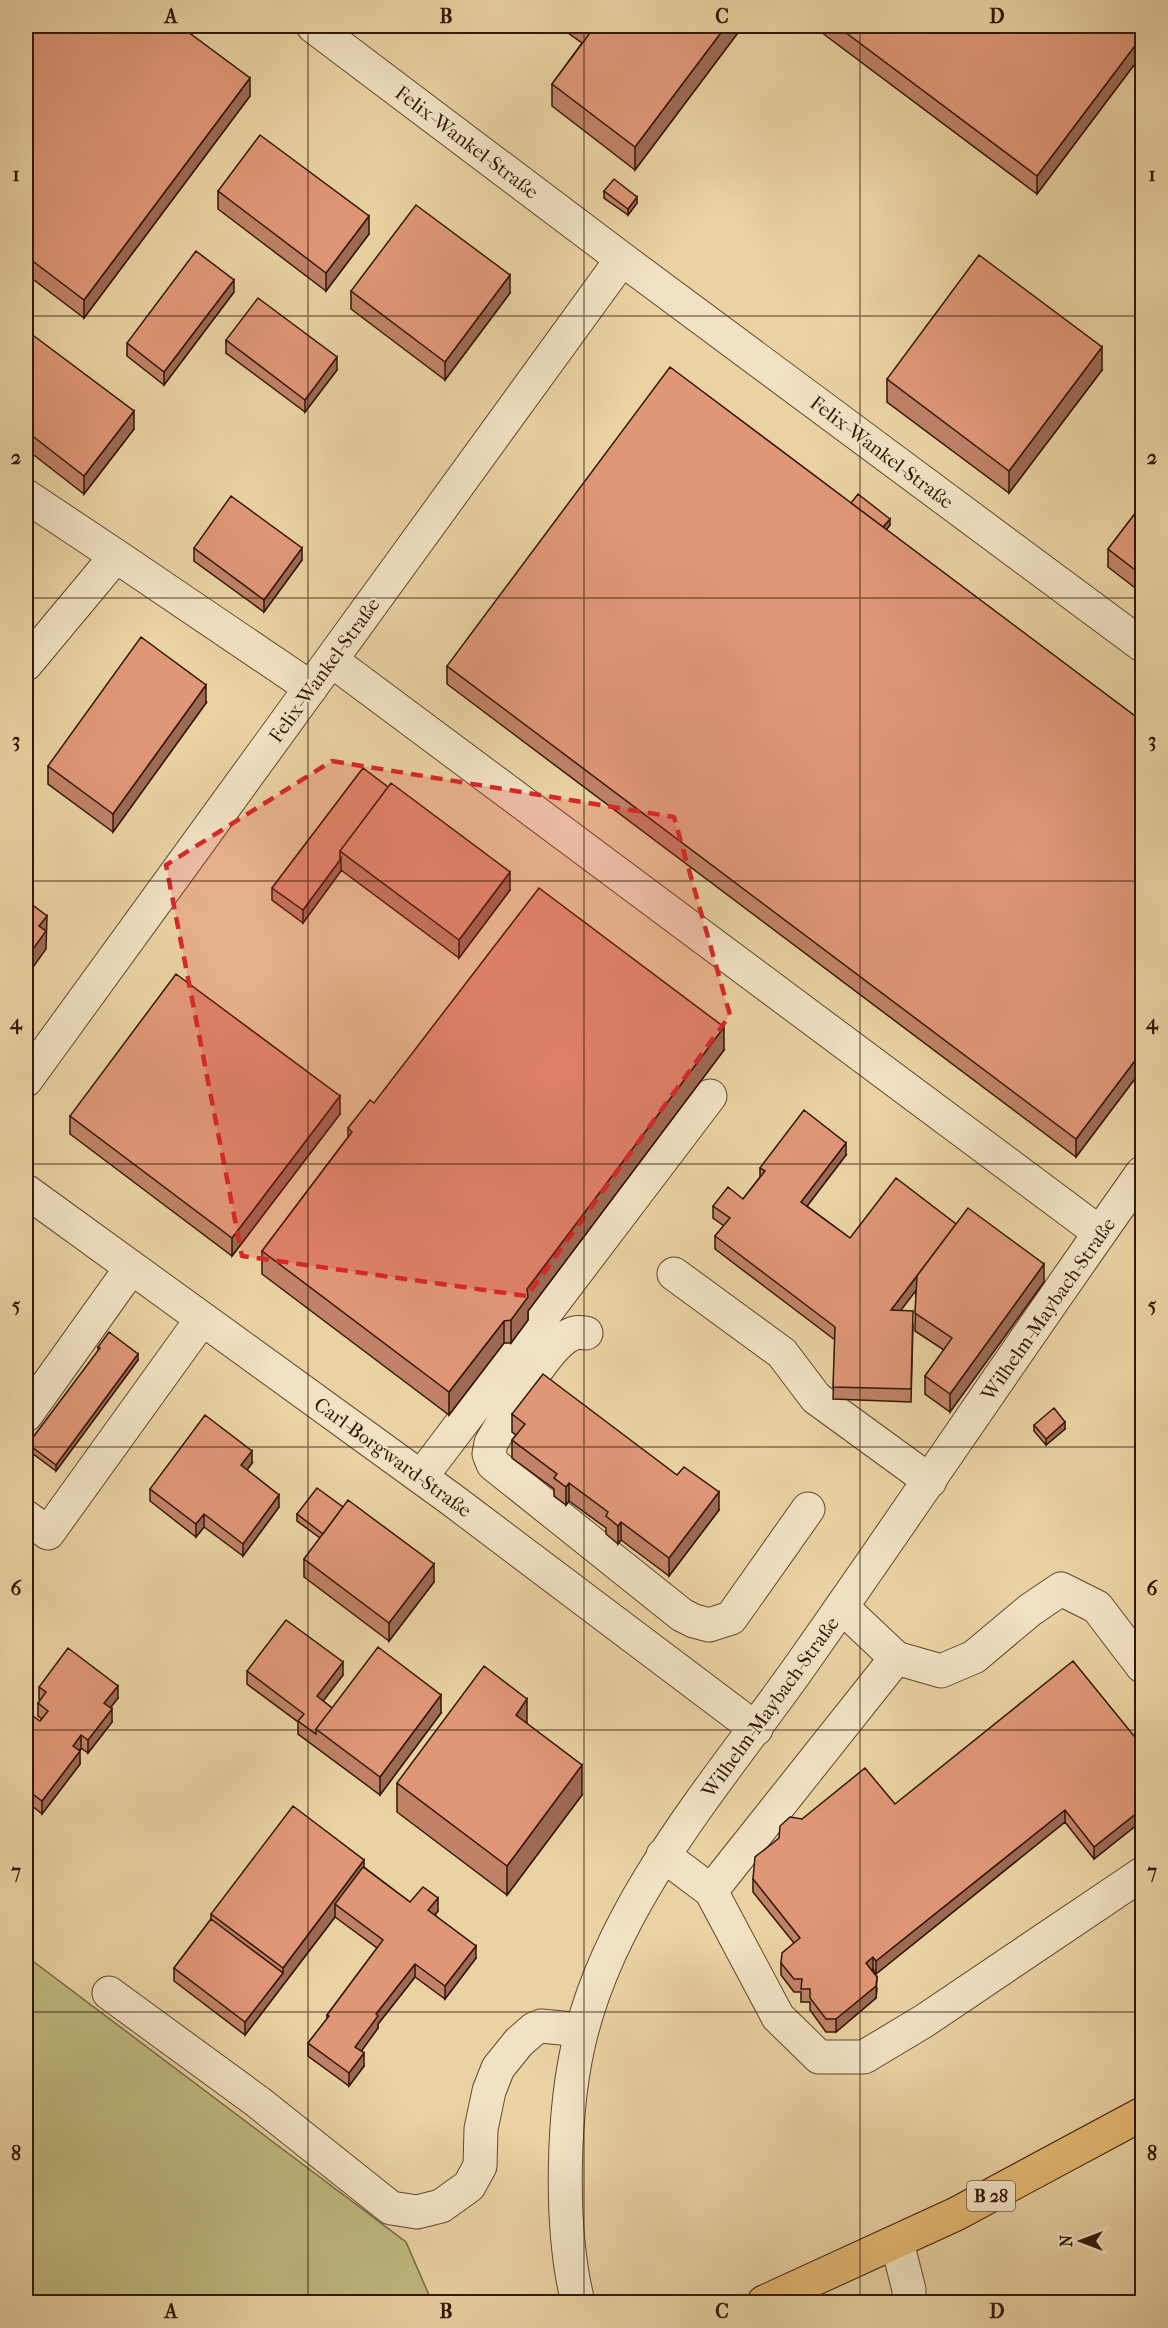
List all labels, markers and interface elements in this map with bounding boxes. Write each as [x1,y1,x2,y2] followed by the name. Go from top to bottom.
[163,5,179,28] text: A
[439,5,453,28] text: B
[715,5,729,28] text: C
[989,5,1005,28] text: D
[391,81,543,204] street label: Felix-Wankel-Straße
[12,163,20,186] text: 1
[1148,163,1156,186] text: 1
[806,391,958,514] street label: Felix-Wankel-Straße
[11,446,21,469] text: 2
[1147,446,1157,469] text: 2
[264,593,385,747] street label: Felix-Wankel-Straße
[12,729,20,752] text: 3
[1148,729,1156,752] text: 3
[9,1011,23,1035] text: 4
[1145,1011,1159,1035] text: 4
[976,1213,1120,1406] street label: Wilhelm-Maybach-Straße
[12,1294,21,1317] text: 5
[1148,1294,1157,1317] text: 5
[310,1393,476,1522] street label: Carl-Borgward-Straße
[11,1577,23,1600] text: 6
[1147,1577,1159,1600] text: 6
[696,1612,844,1803] street label: Wilhelm-Maybach-Straße
[10,1860,21,1883] text: 7
[1146,1860,1157,1883] text: 7
[11,2142,21,2165] text: 8
[1147,2142,1157,2165] text: 8
[967,2181,1015,2211] road number: B 28
[1051,2211,1111,2271] north arrow
[1057,2234,1076,2247] text: N
[163,2300,179,2323] text: A
[439,2300,453,2323] text: B
[715,2300,729,2323] text: C
[989,2300,1005,2323] text: D

